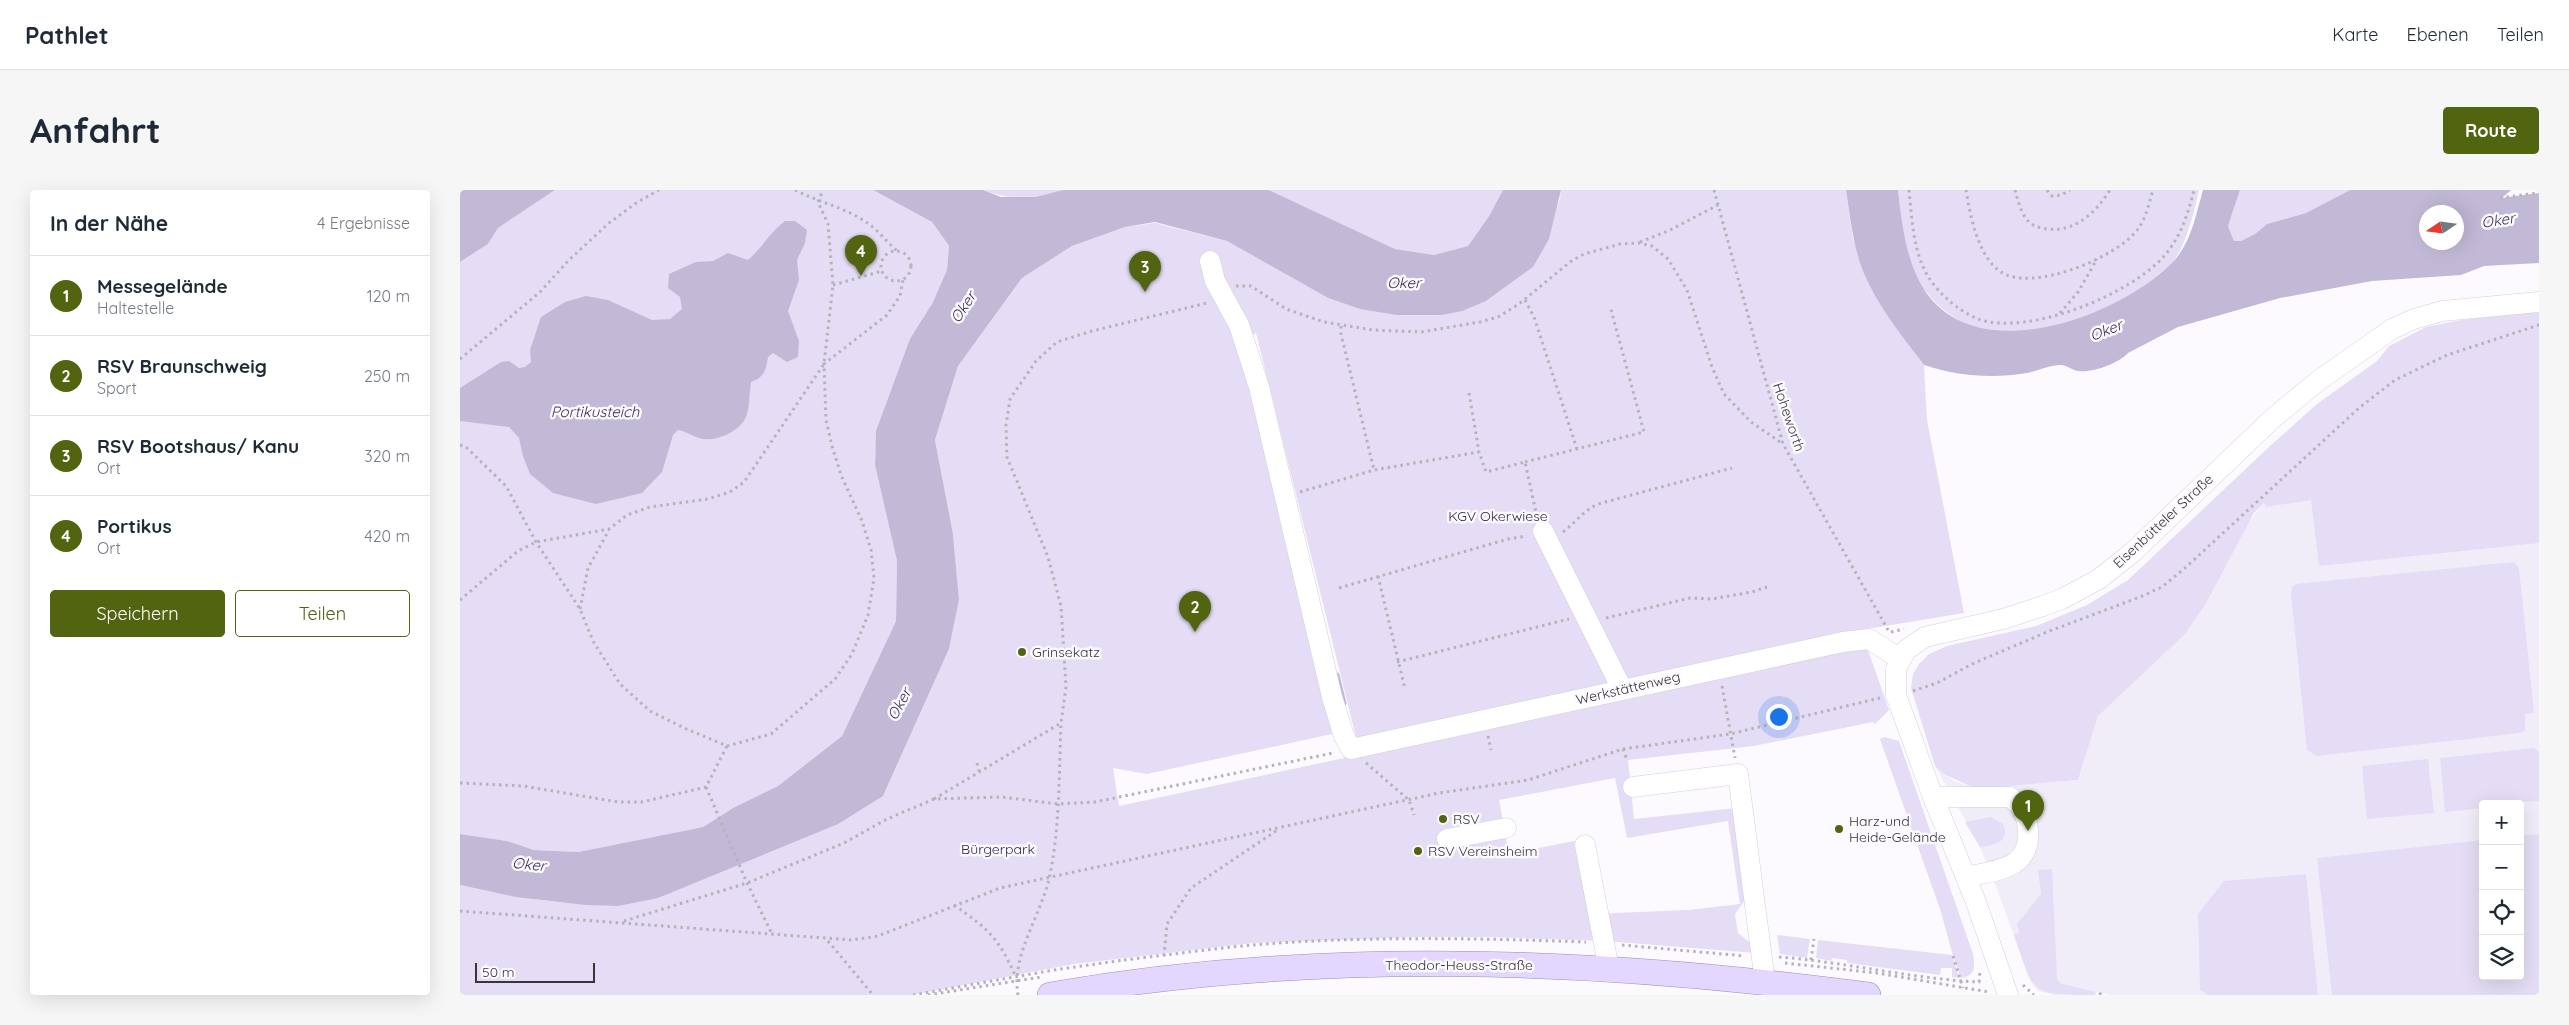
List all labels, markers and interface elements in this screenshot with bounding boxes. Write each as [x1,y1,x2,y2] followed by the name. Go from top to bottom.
[25,20,109,50] text: Pathlet
[2332,23,2378,46] text: Karte
[2406,23,2469,46] text: Ebenen
[2497,23,2544,46] text: Teilen
[2443,107,2539,154] button: Route
[30,108,161,152] text: Anfahrt
[2419,205,2464,250] north arrow
[2480,208,2518,232] water label: Oker
[50,210,168,236] text: In der Nähe
[317,213,410,233] text: 4 Ergebnisse
[845,235,877,276] pin: 4
[1129,251,1161,292] pin: 3
[1387,273,1423,292] water label: Oker
[97,274,228,298] text: Messegelände
[63,286,69,306] text: 1
[367,286,410,306] text: 120 m
[946,286,981,326] water label: Oker
[97,298,174,318] text: Haltestelle
[2087,314,2127,345] water label: Oker
[97,354,267,378] text: RSV Braunschweig
[61,366,71,386] text: 2
[364,366,410,386] text: 250 m
[97,378,137,398] text: Sport
[1769,380,1809,454] street label: Hoheworth
[551,402,640,421] water label: Portikusteich
[97,434,299,458] text: RSV Bootshaus/ Kanu
[62,446,70,466] text: 3
[364,446,410,466] text: 320 m
[97,458,121,478] text: Ort
[2109,470,2217,572] street label: Eisenbütteler Straße
[1448,507,1548,525] park label: KGV Okerwiese
[97,514,172,538] text: Portikus
[61,526,71,546] text: 4
[364,526,410,546] text: 420 m
[97,538,121,558] text: Ort
[50,590,225,637] button: Speichern
[235,590,410,637] button: Teilen
[1179,591,1211,632] pin: 2
[1032,643,1100,661] place label: Grinsekatz
[1016,646,1028,658] marker: Grinsekatz
[1574,667,1682,709] street label: Werkstättenweg
[883,683,916,723] water label: Oker
[1766,704,1792,730] your location
[2012,790,2044,831] pin: 1
[2479,800,2524,980] map controls
[2479,800,2524,845] button: +
[1453,810,1480,828] place label: RSV
[1849,812,1946,846] place label: Harz-und Heide-Gelände
[1437,813,1449,825] marker: RSV
[1833,823,1845,835] marker: Harz-und Heide-Gelände
[961,840,1035,858] park label: Bürgerpark
[1428,842,1538,860] place label: RSV Vereinsheim
[1412,845,1424,857] marker: RSV Vereinsheim
[2479,845,2524,890] button: −
[511,853,549,875] water label: Oker
[2479,890,2524,935] button: locate
[2479,935,2524,980] button: layers
[1385,956,1533,974] street label: Theodor-Heuss-Straße
[475,960,595,983] scale bar
[482,963,515,981] text: 50 m

